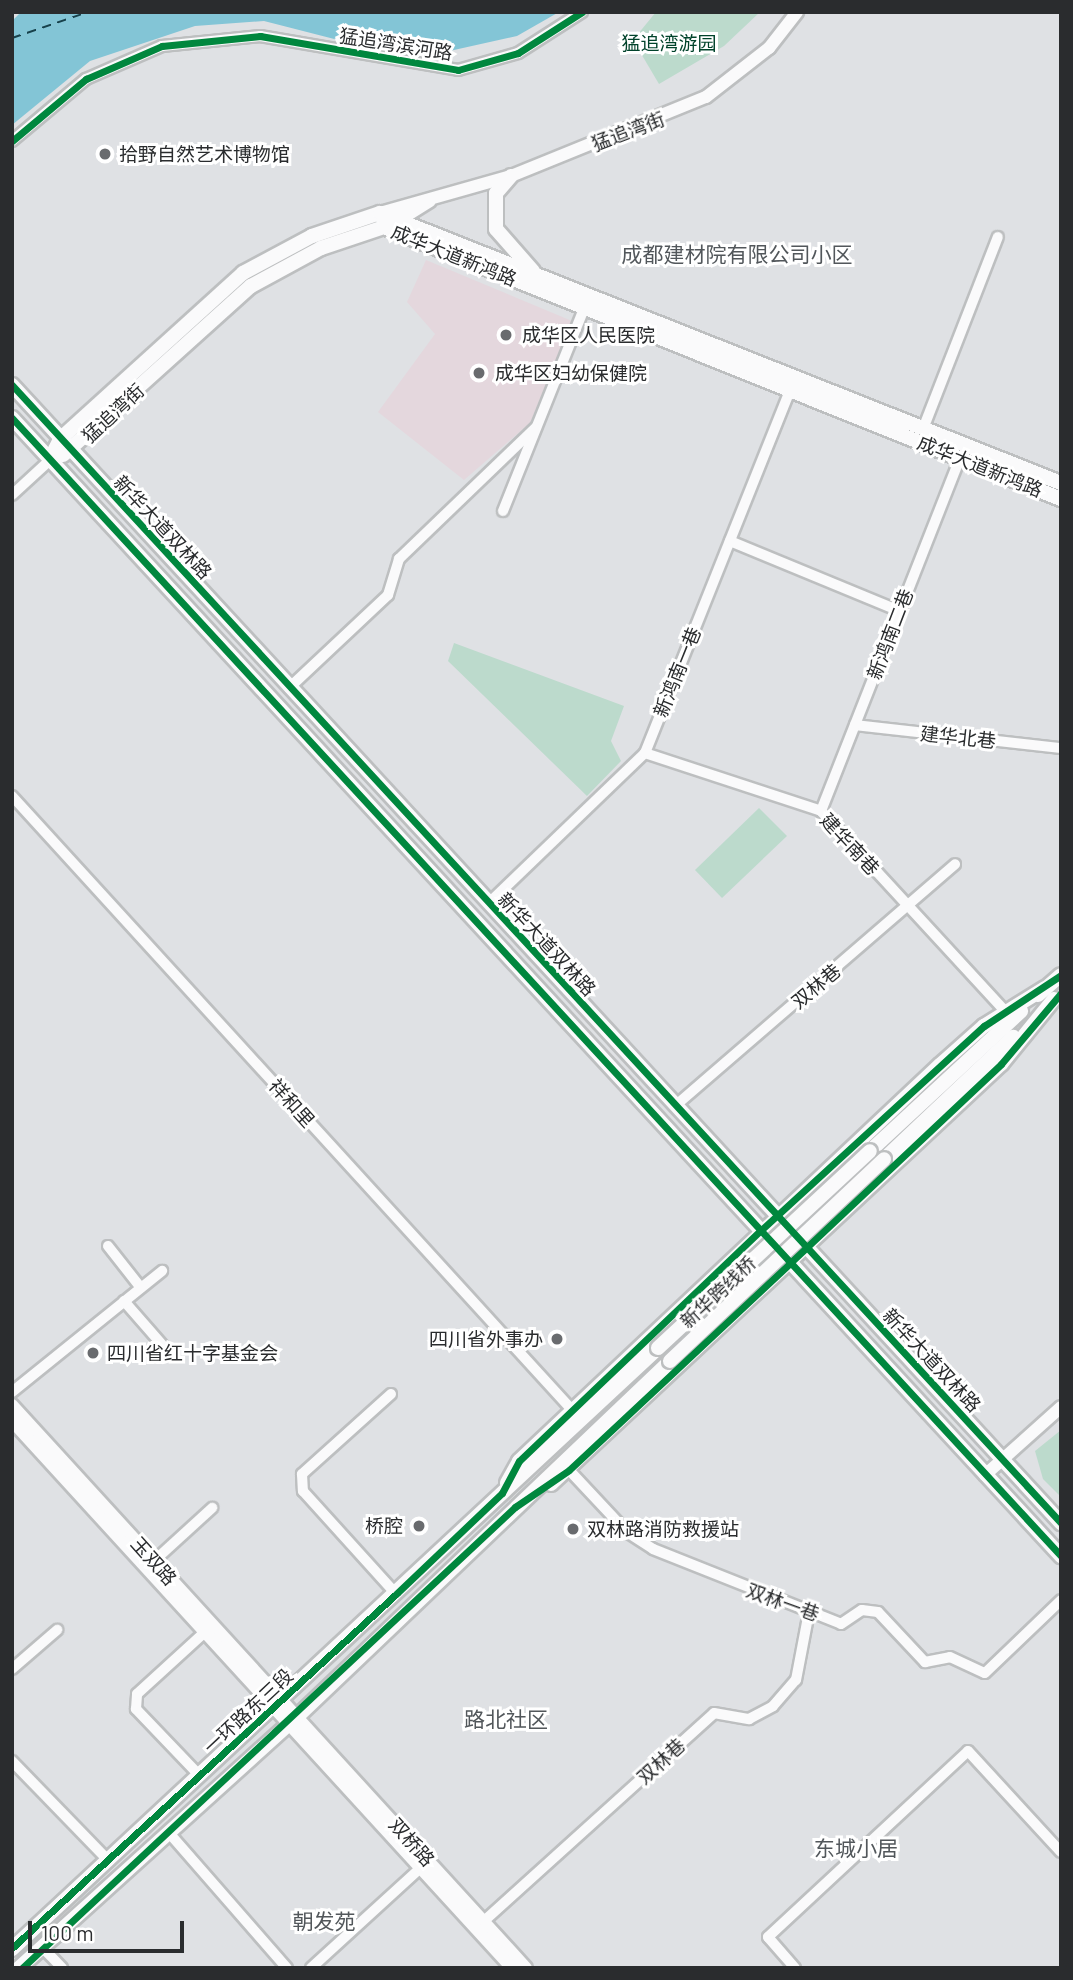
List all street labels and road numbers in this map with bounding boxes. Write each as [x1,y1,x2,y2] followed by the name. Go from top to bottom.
[338,24,454,64] street label: 猛追湾滨河路
[588,107,668,155] street label: 猛追湾街
[388,220,520,290] street label: 成华大道新鸿路
[77,379,149,447] street label: 猛追湾街
[914,431,1046,501] street label: 成华大道新鸿路
[109,471,217,583] street label: 新华大道双林路
[862,586,918,682] street label: 新鸿南二巷
[649,624,705,720] street label: 新鸿南一巷
[919,722,997,752] street label: 建华北巷
[816,808,884,880] street label: 建华南巷
[493,888,601,1000] street label: 新华大道双林路
[787,959,845,1013] street label: 双林巷
[264,1074,320,1132] street label: 祥和里
[675,1251,761,1333] street label: 新华跨线桥
[878,1304,986,1416] street label: 新华大道双林路
[126,1532,182,1590] street label: 玉双路
[743,1578,823,1626] street label: 双林一巷
[199,1664,297,1758] street label: 一环路东三段
[632,1733,690,1789] street label: 双林巷
[384,1813,440,1871] street label: 双桥路

